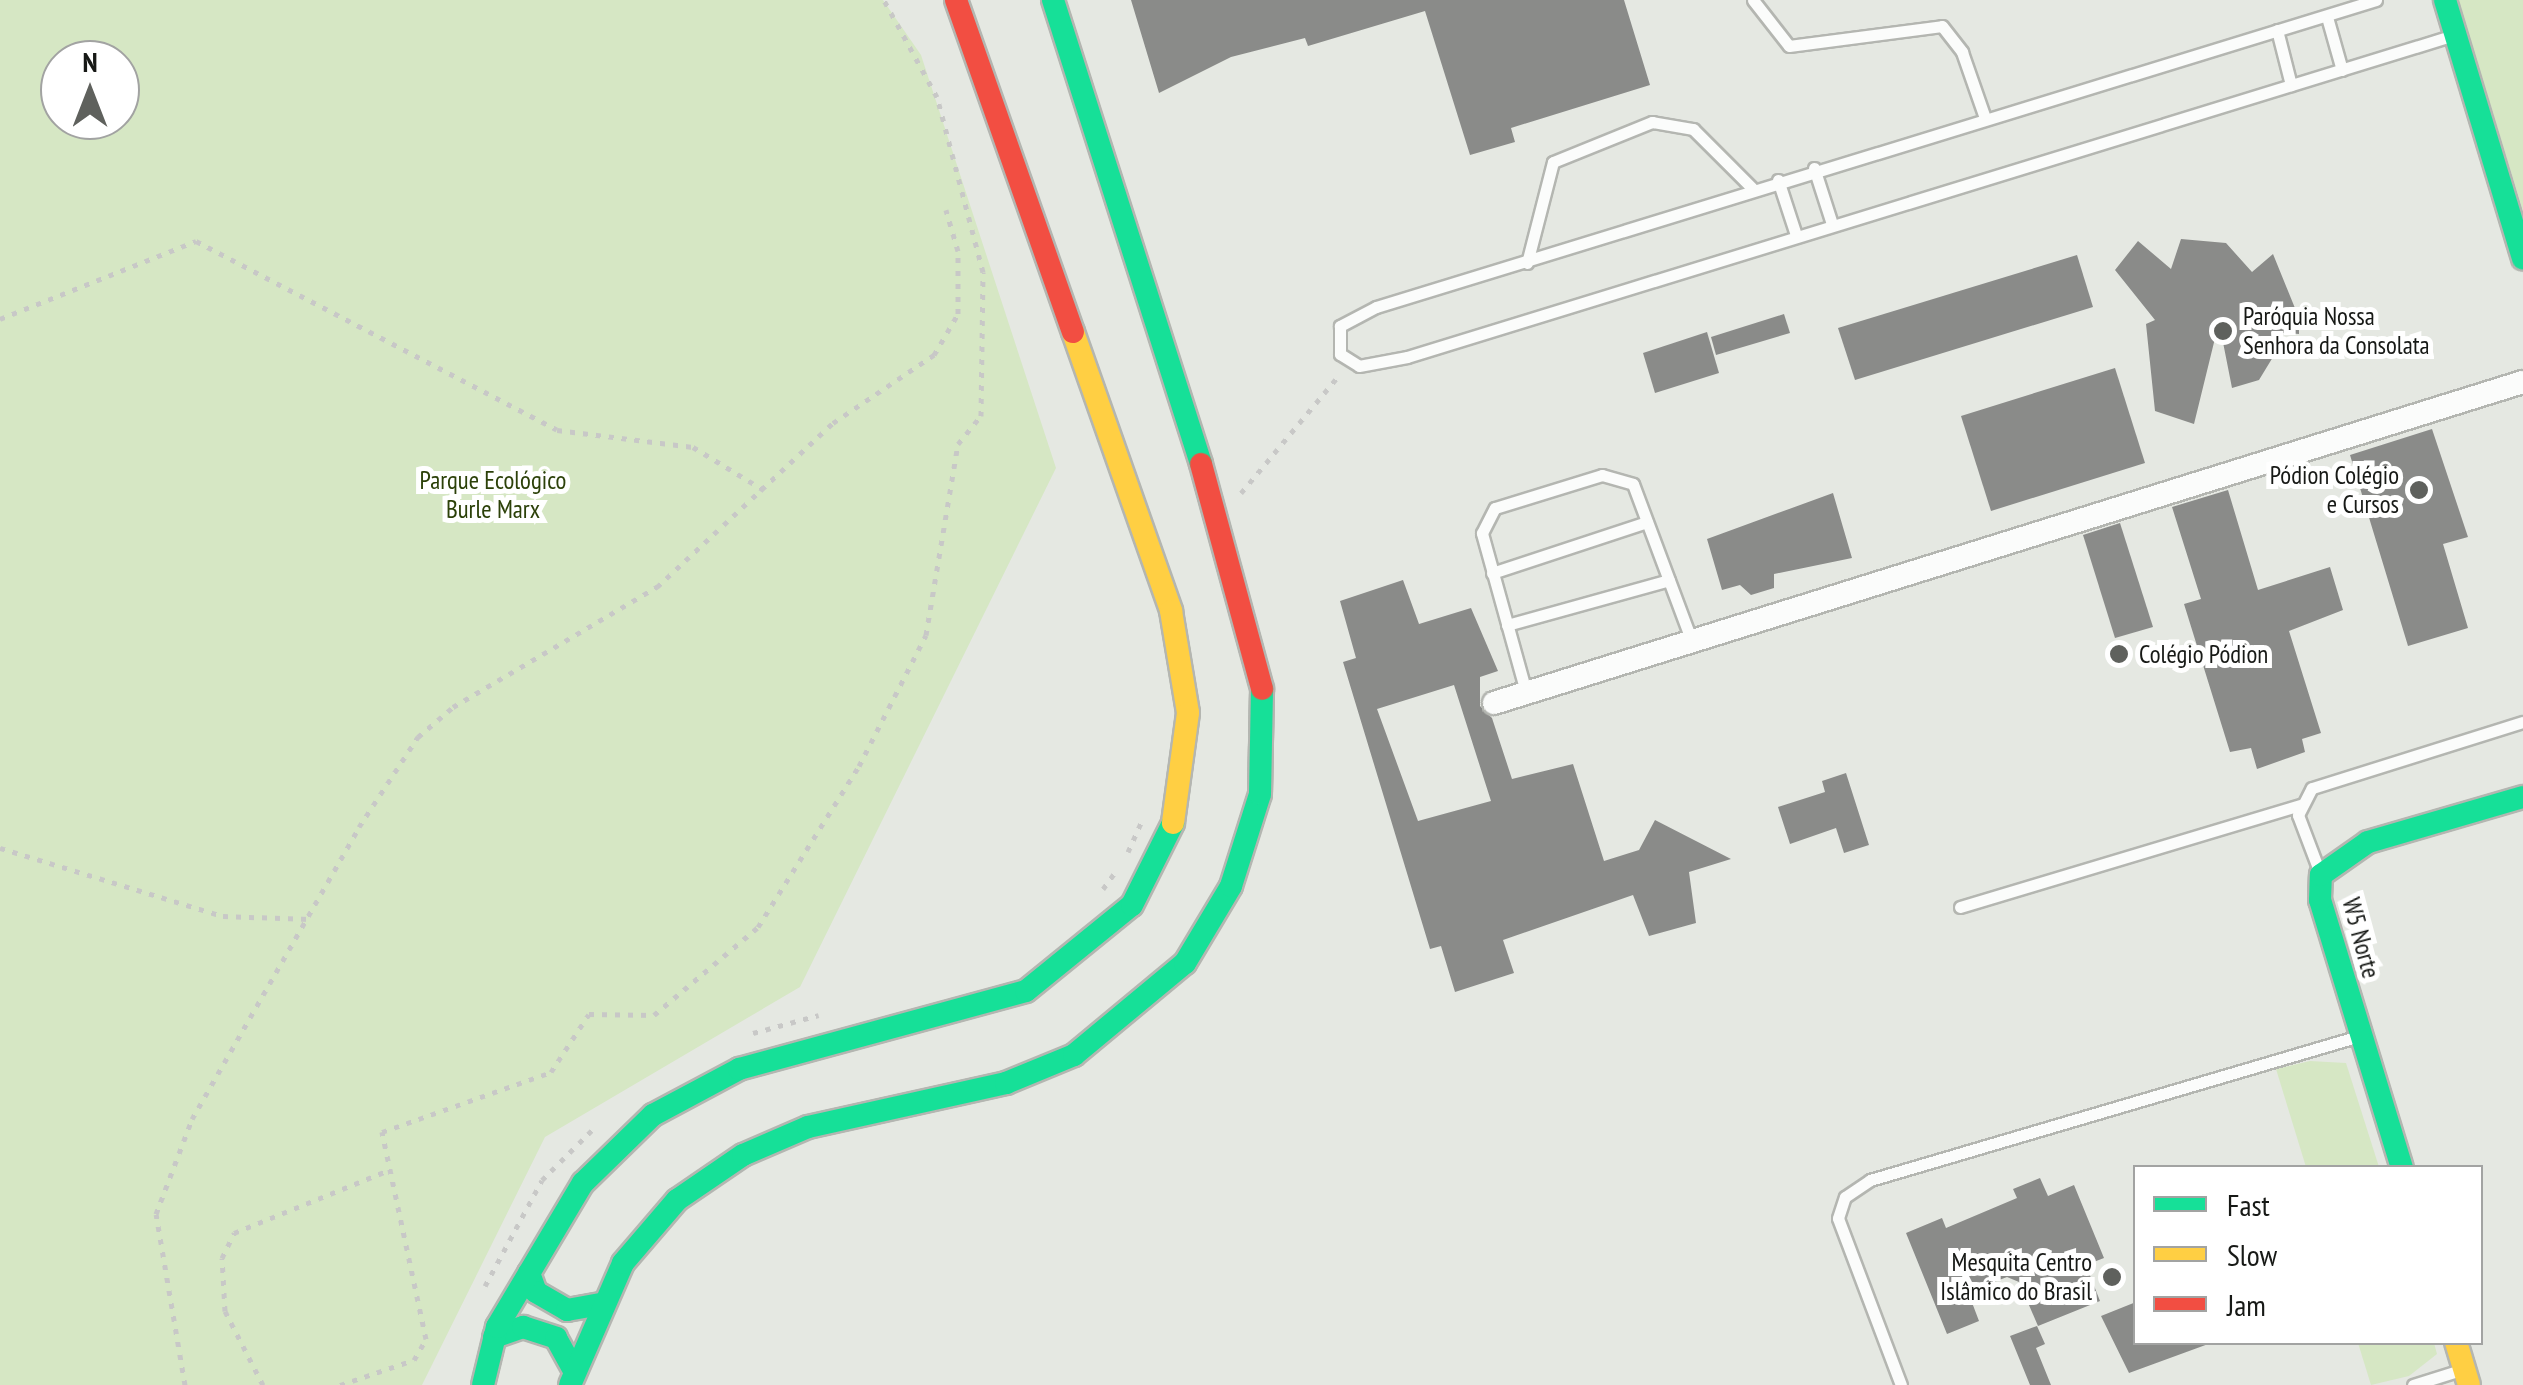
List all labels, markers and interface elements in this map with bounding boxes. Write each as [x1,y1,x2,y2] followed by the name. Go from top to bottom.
[40,40,140,140] north arrow
[82,43,98,80] text: N
[2243,302,2430,361] place label: Paróquia Nossa Senhora da Consolata
[2212,320,2234,342] marker: Paróquia Nossa Senhora da Consolata
[2270,461,2399,520] place label: Pódion Colégio e Cursos
[420,466,566,525] park label: Parque Ecológico Burle Marx
[2408,479,2430,501] marker: Pódion Colégio e Cursos
[2139,639,2268,669] place label: Colégio Pódion
[2108,643,2130,665] marker: Colégio Pódion
[2336,894,2386,982] street label: W5 Norte
[2133,1165,2483,1345] legend
[2227,1185,2270,1224] text: Fast
[2227,1235,2277,1274] text: Slow
[1940,1248,2092,1307] place label: Mesquita Centro Islâmico do Brasil
[2101,1266,2123,1288] marker: Mesquita Centro Islâmico do Brasil
[2227,1285,2266,1324] text: Jam

